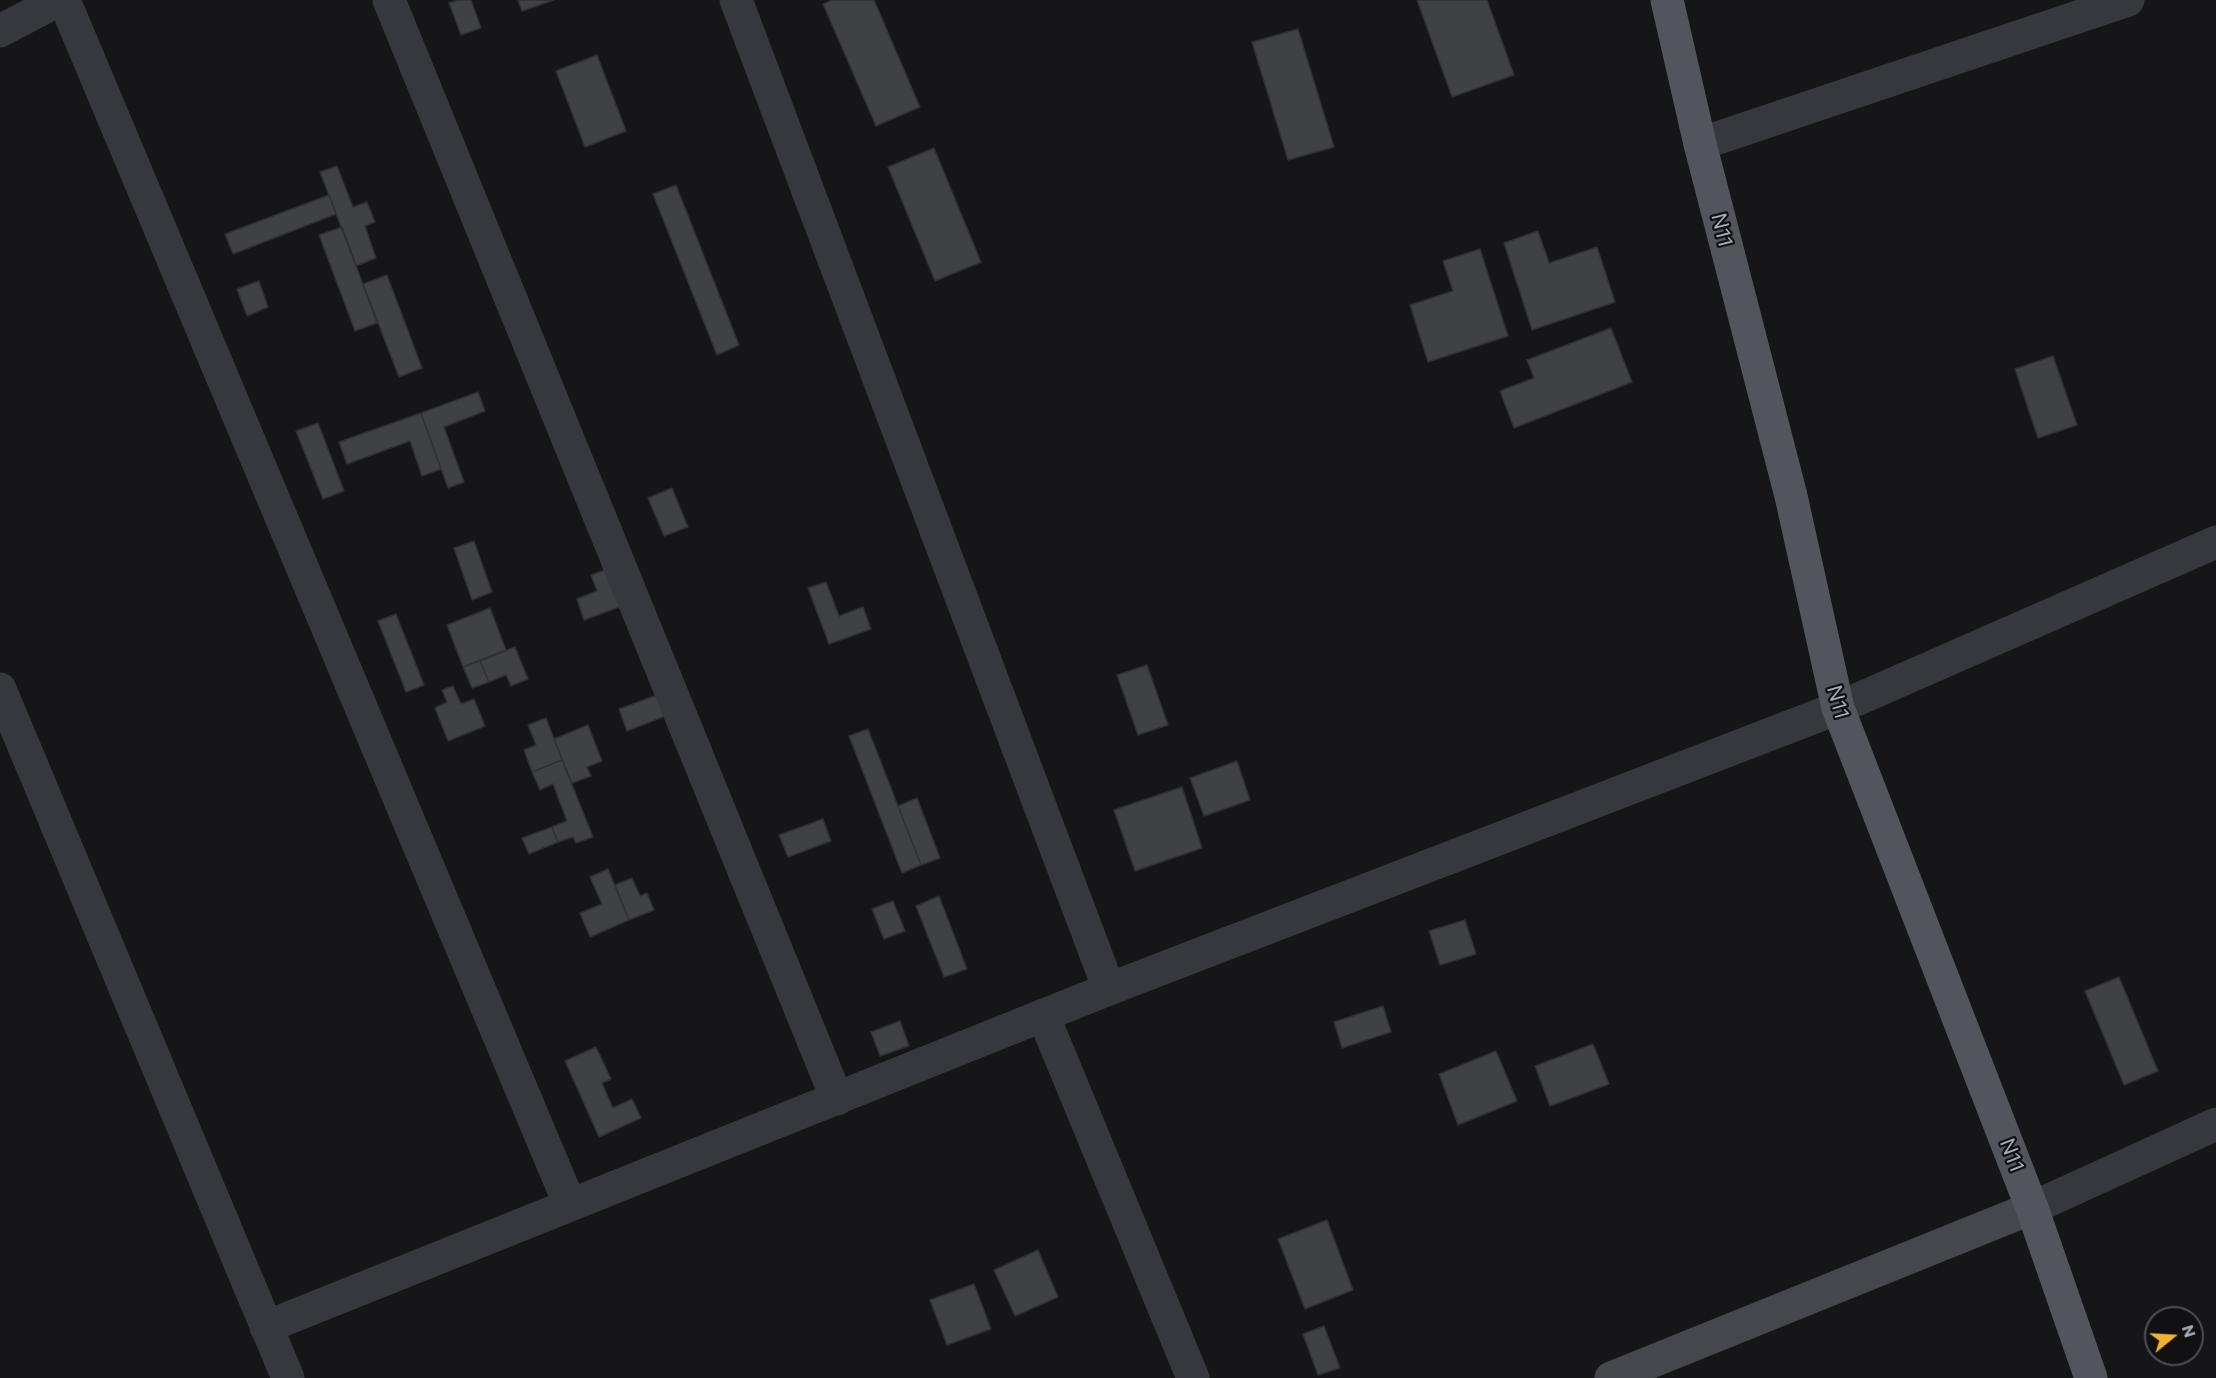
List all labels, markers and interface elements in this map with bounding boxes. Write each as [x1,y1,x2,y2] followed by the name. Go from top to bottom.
[1706,211,1738,249] street label: N11
[1821,682,1855,722] street label: N11
[1994,1135,2030,1175] street label: N11
[2144,1306,2204,1366] north arrow
[2179,1322,2201,1340] text: N

